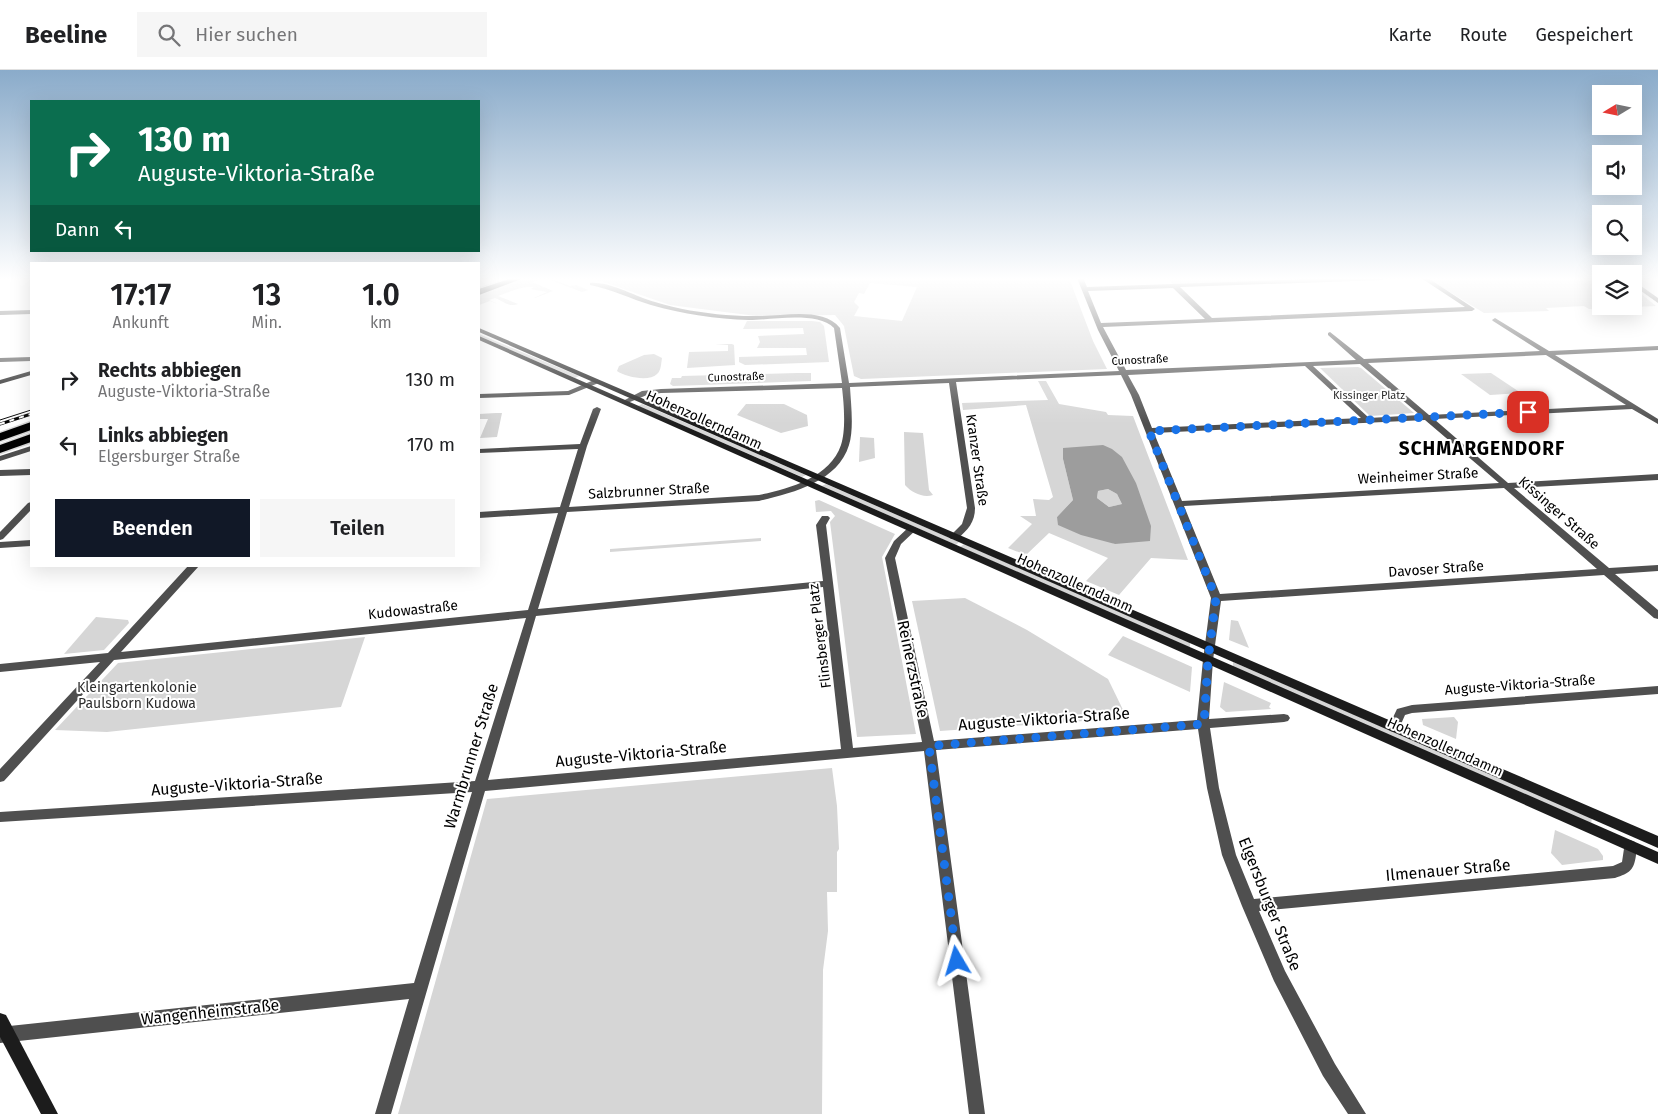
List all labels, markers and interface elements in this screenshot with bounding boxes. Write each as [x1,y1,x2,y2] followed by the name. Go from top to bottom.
[137,12,487,57] search box
[25,21,107,49] text: Beeline
[155,21,183,49] icon: search
[195,23,298,46] text: Hier suchen
[1389,24,1432,46] text: Karte
[1460,24,1507,46] text: Route
[1535,24,1633,46] text: Gespeichert
[1592,85,1642,135] north arrow
[1592,85,1642,315] map controls
[138,118,231,160] text: 130 m
[55,120,120,185] icon: right
[1592,145,1642,195] button: sound
[138,160,375,187] text: Auguste-Viktoria-Straße
[1592,205,1642,255] button: search
[110,215,138,243] icon: left
[55,218,100,241] text: Dann
[1592,265,1642,315] button: layers
[110,277,171,313] text: 17:17
[252,277,281,313] text: 13
[362,277,400,313] text: 1.0
[113,313,169,332] text: Ankunft
[252,313,282,332] text: Min.
[370,313,392,332] text: km
[1111,352,1169,368] street label: Cunostraße
[98,359,241,382] text: Rechts abbiegen
[55,366,83,394] icon: right
[405,368,455,391] text: 130 m
[707,370,765,384] street label: Cunostraße
[98,382,270,401] text: Auguste-Viktoria-Straße
[643,387,765,453] street label: Hohenzollerndamm
[1333,389,1405,402] park label: Kissinger Platz
[1507,391,1549,433] pin
[1514,398,1542,426] icon: arrive
[962,413,992,507] street label: Kranzer Straße
[98,424,229,447] text: Links abbiegen
[55,431,83,459] icon: left
[407,433,455,456] text: 170 m
[1399,437,1565,460] district label: SCHMARGENDORF
[98,447,240,466] text: Elgersburger Straße
[1357,464,1479,488] street label: Weinheimer Straße
[1515,473,1603,553] street label: Kissinger Straße
[588,479,710,503] street label: Salzbrunner Straße
[55,499,250,557] button: Beenden
[260,499,455,557] button: Teilen
[1014,550,1136,616] street label: Hohenzollerndamm
[1388,557,1484,581] street label: Davoser Straße
[805,583,835,689] street label: Flinsberger Platz
[367,597,459,623] street label: Kudowastraße
[893,618,933,720] street label: Reinerzstraße
[1444,671,1596,699] street label: Auguste-Viktoria-Straße
[77,679,197,712] park label: Kleingartenkolonie Paulsborn Kudowa
[440,681,502,831] street label: Warmbrunner Straße
[957,704,1131,734] street label: Auguste-Viktoria-Straße
[1384,714,1506,780] street label: Hohenzollerndamm
[554,737,728,771] street label: Auguste-Viktoria-Straße
[150,769,324,799] street label: Auguste-Viktoria-Straße
[1235,834,1305,974] street label: Elgersburger Straße
[1385,855,1511,885] street label: Ilmenauer Straße
[930,934,982,986] position arrow
[140,995,280,1029] street label: Wangenheimstraße

